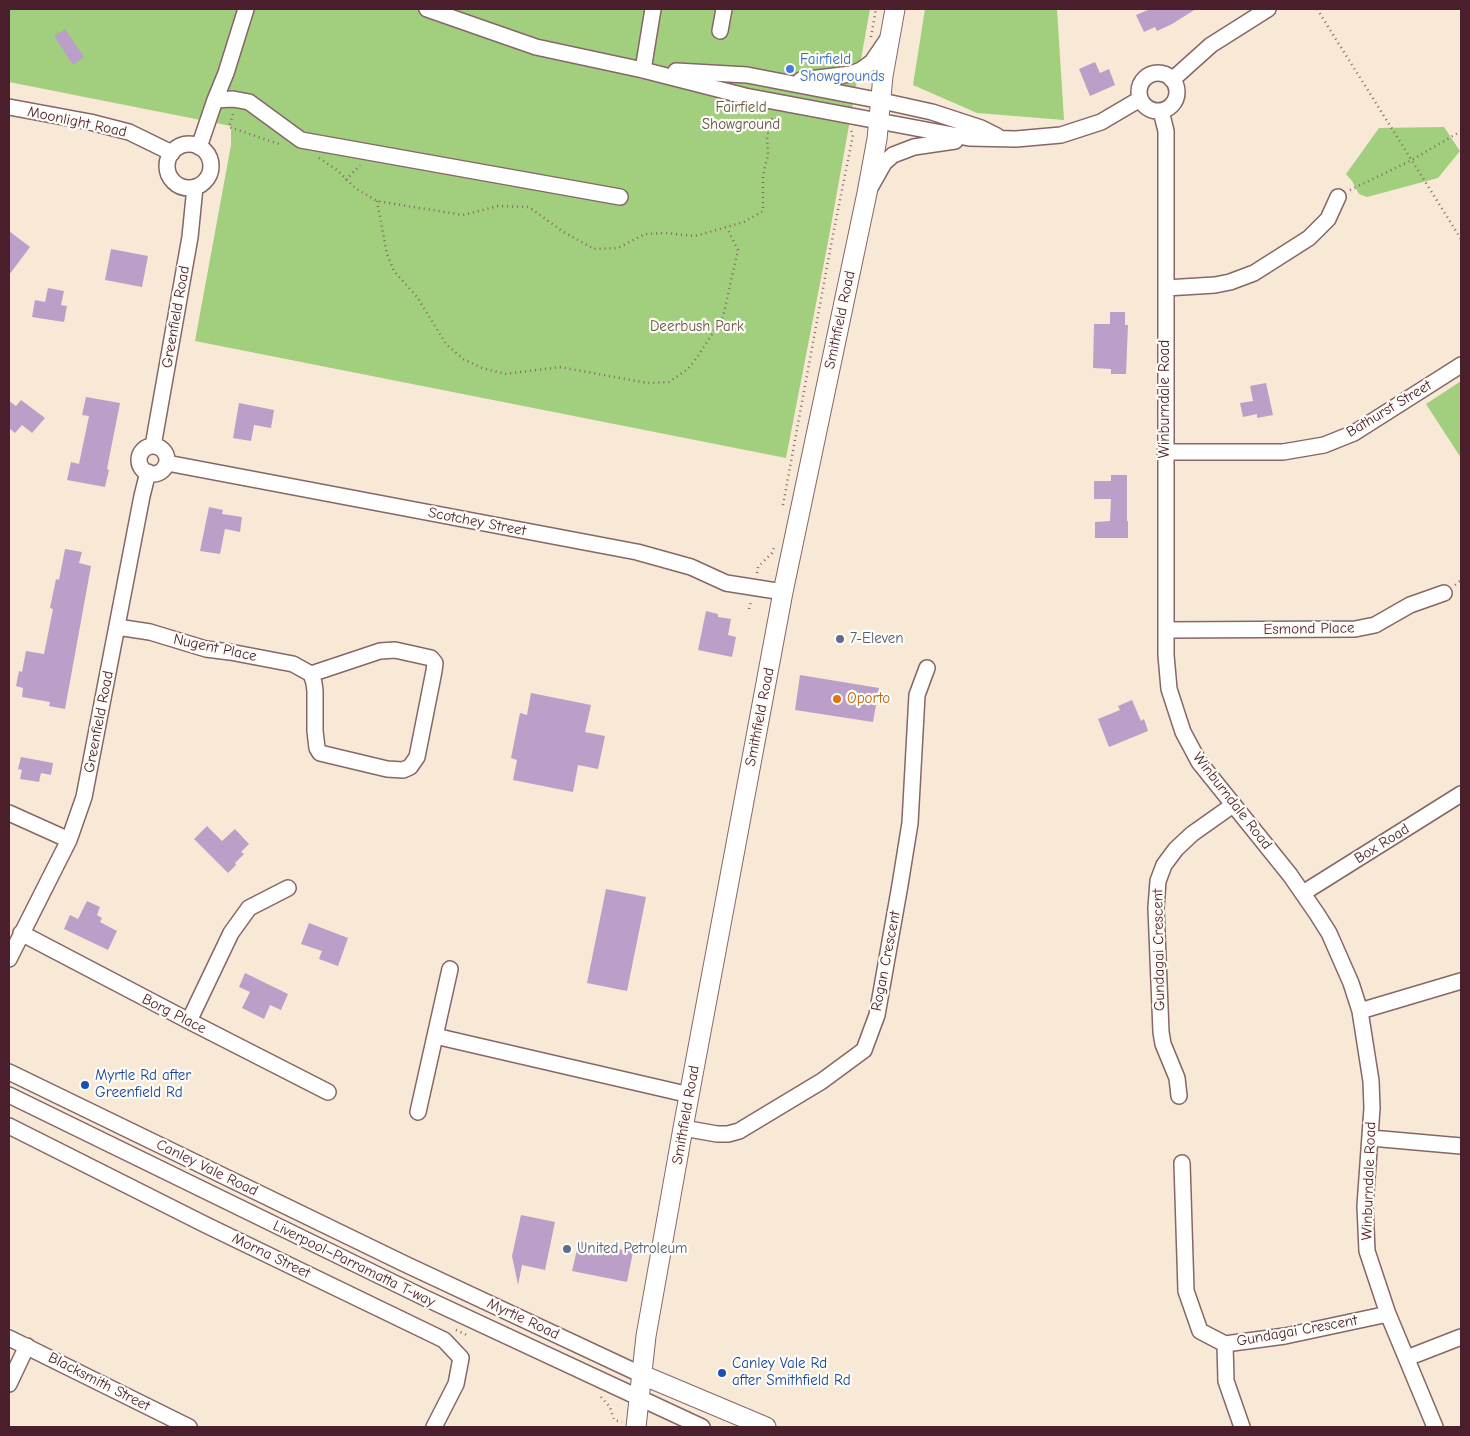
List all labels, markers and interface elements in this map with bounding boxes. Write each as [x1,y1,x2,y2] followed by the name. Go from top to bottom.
[800,51,885,86] place label: Fairfield Showgrounds
[784,63,796,75] marker: Fairfield Showgrounds
[702,99,780,134] park label: Fairfield Showground
[26,103,128,141] street label: Moonlight Road
[158,264,194,370] street label: Greenfield Road
[821,269,859,371] street label: Smithfield Road
[650,318,744,336] park label: Deerbush Park
[1156,340,1174,458] street label: Winburndale Road
[1343,377,1435,441] street label: Bathurst Street
[427,504,527,540] street label: Scotchey Street
[1263,619,1355,639] street label: Esmond Place
[172,630,258,666] street label: Nugent Place
[850,630,904,648] place label: 7-Eleven
[834,633,846,645] marker: 7-Eleven
[742,666,778,768] street label: Smithfield Road
[80,669,118,775] street label: Greenfield Road
[847,690,890,708] place label: Oporto
[831,693,843,705] marker: Oporto
[1188,749,1276,853] street label: Winburndale Road
[1351,820,1413,868] street label: Box Road
[1149,889,1169,1011] street label: Gundagai Crescent
[867,909,905,1013] street label: Rogan Crescent
[139,990,209,1038] street label: Borg Place
[668,1064,704,1166] street label: Smithfield Road
[95,1067,191,1102] place label: Myrtle Rd after Greenfield Rd
[79,1079,91,1091] marker: Myrtle Rd after Greenfield Rd
[1358,1121,1380,1241] street label: Winburndale Road
[153,1136,261,1200] street label: Canley Vale Road
[270,1217,438,1311] street label: Liverpool–Parramatta T-way
[229,1229,313,1283] street label: Morna Street
[577,1240,687,1258] place label: United Petroleum
[561,1243,573,1255] marker: United Petroleum
[484,1294,562,1344] street label: Myrtle Road
[1235,1312,1359,1350] street label: Gundagai Crescent
[45,1349,153,1415] street label: Blacksmith Street
[732,1355,851,1390] place label: Canley Vale Rd after Smithfield Rd
[716,1367,728,1379] marker: Canley Vale Rd after Smithfield Rd

